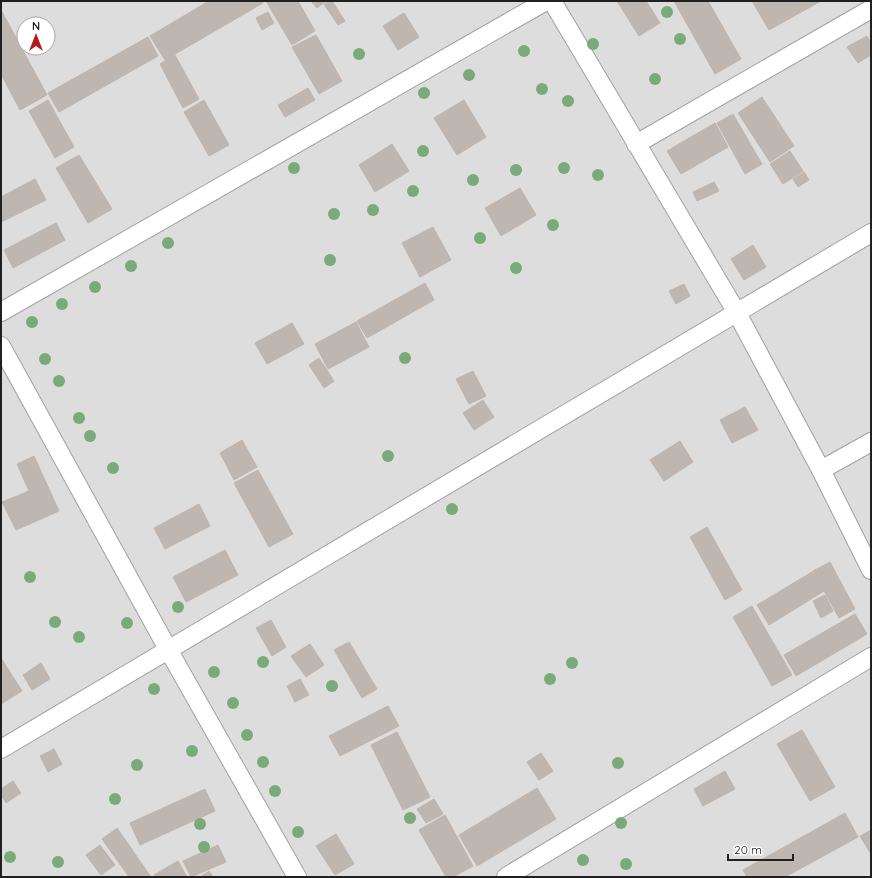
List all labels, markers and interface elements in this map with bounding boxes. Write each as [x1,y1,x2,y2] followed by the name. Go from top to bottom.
[16,16,56,56] north arrow
[32,19,40,33] text: N
[728,836,793,862] scale bar
[734,842,762,857] text: 20 m

